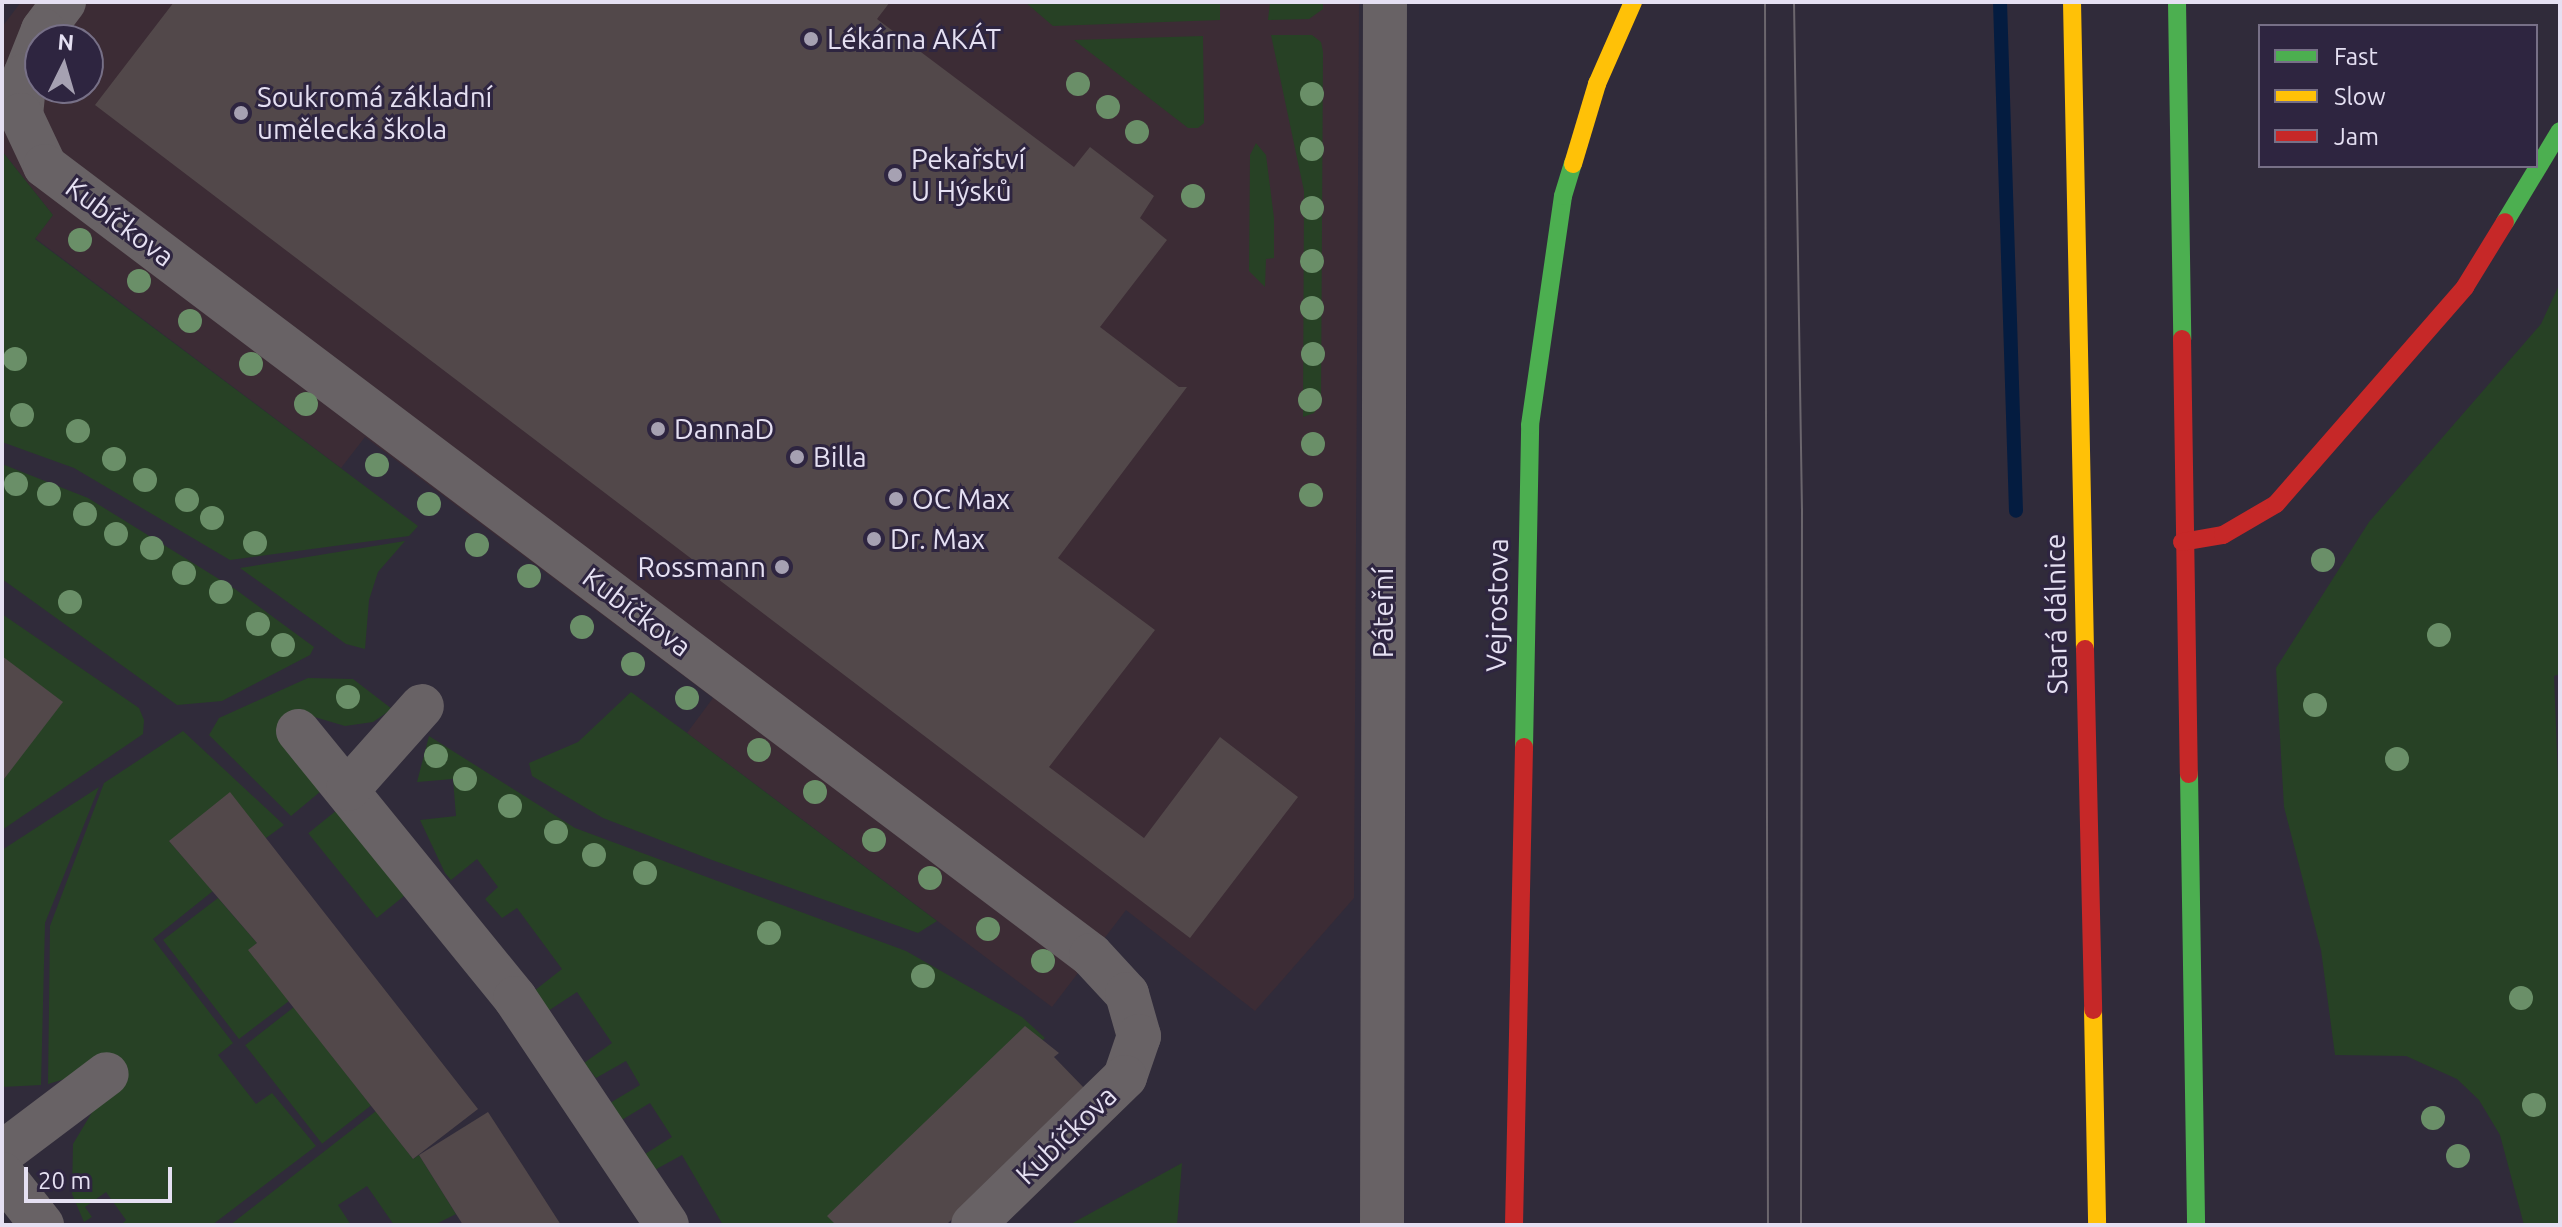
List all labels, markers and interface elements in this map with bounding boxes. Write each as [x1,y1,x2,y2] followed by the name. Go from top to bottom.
[827,22,1001,56] place label: Lékárna AKÁT
[24,24,104,104] north arrow
[2258,24,2538,168] legend
[57,28,75,55] text: N
[802,30,820,48] marker: Lékárna AKÁT
[2334,43,2378,70] text: Fast
[257,80,492,146] place label: Soukromá základní umělecká škola
[2334,83,2386,110] text: Slow
[232,104,250,122] marker: Soukromá základní umělecká škola
[2334,123,2379,150] text: Jam
[911,142,1025,208] place label: Pekařství U Hýsků
[886,166,904,184] marker: Pekařství U Hýsků
[59,170,181,274] street label: Kubíčkova
[674,412,774,446] place label: DannaD
[649,420,667,438] marker: DannaD
[813,440,867,474] place label: Billa
[788,448,806,466] marker: Billa
[912,482,1010,516] place label: OC Max
[887,490,905,508] marker: OC Max
[890,522,985,556] place label: Dr. Max
[865,530,883,548] marker: Dr. Max
[2038,533,2074,695] street label: Stará dálnice
[1479,538,1515,672] street label: Vejrostova
[637,550,766,584] place label: Rossmann
[773,558,791,576] marker: Rossmann
[576,560,698,664] street label: Kubíčkova
[1366,568,1400,658] street label: Páteřní
[1009,1079,1123,1191] street label: Kubíčkova
[28,1151,176,1201] scale bar
[38,1167,91,1194] text: 20 m

